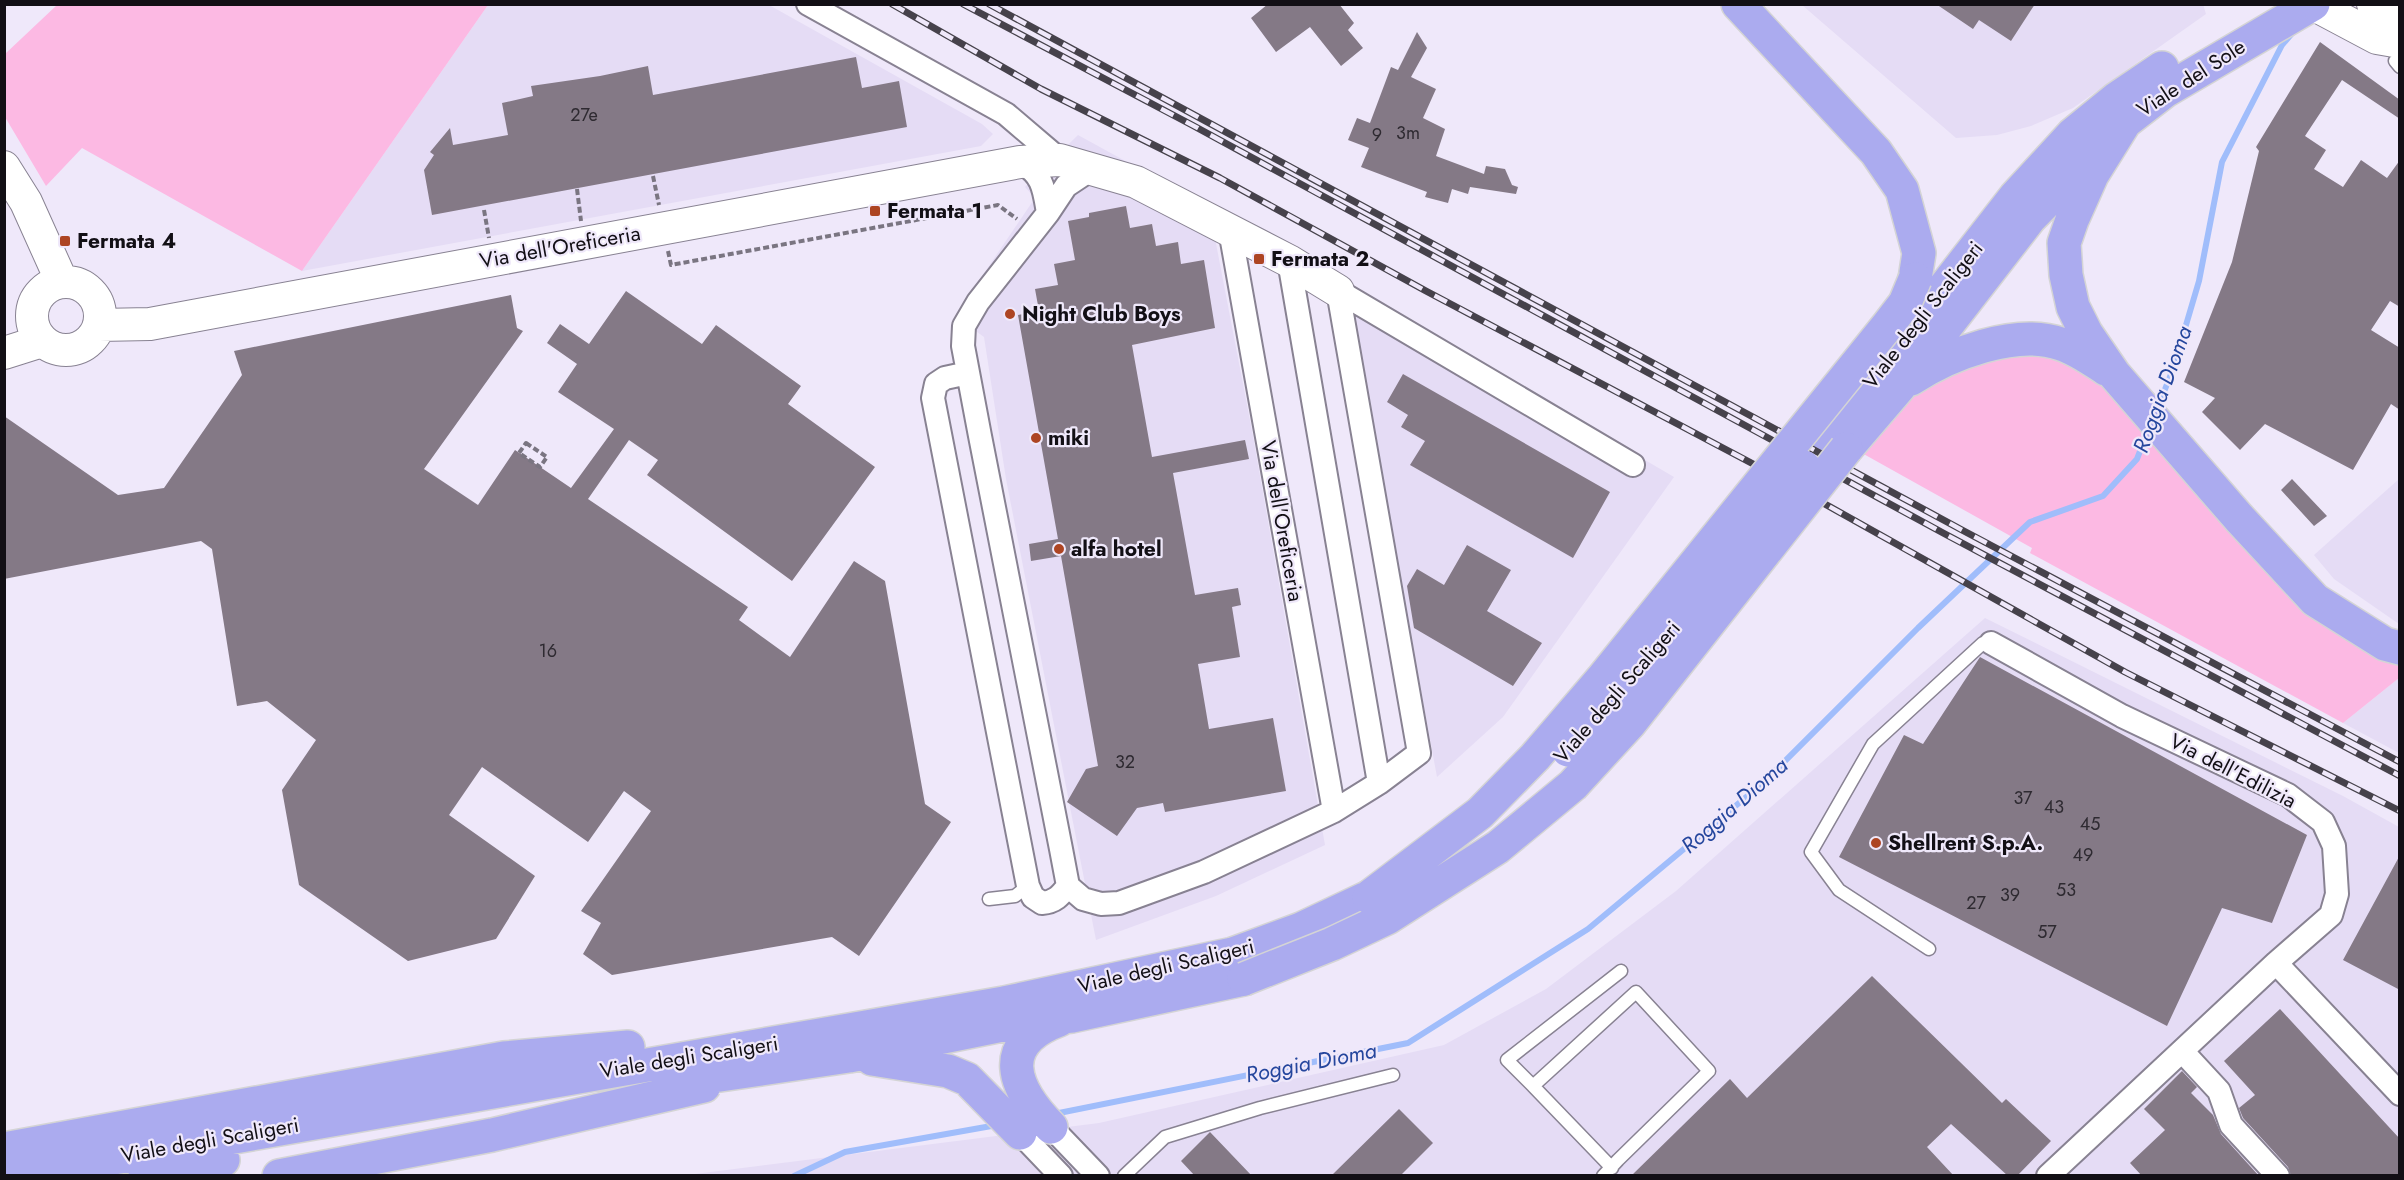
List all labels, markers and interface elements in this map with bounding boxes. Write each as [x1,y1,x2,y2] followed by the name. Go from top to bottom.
[2131,32,2251,124] street label: Viale del Sole
[570,102,598,128] house number: 27e
[1396,120,1420,146] house number: 3m
[1372,122,1382,148] house number: 9
[887,196,982,226] place label: Fermata 1
[868,204,882,218] marker: Fermata 1
[477,218,643,276] street label: Via dell'Oreficeria
[77,226,176,256] place label: Fermata 4
[58,234,72,248] marker: Fermata 4
[1856,235,1990,395] street label: Viale degli Scaligeri
[1271,244,1369,274] place label: Fermata 2
[1252,252,1266,266] marker: Fermata 2
[1022,299,1181,329] place label: Night Club Boys
[1003,307,1017,321] marker: Night Club Boys
[2124,321,2200,457] water label: Roggia Dioma
[1048,423,1089,453] place label: miki
[1029,431,1043,445] marker: miki
[1253,438,1311,604] street label: Via dell'Oreficeria
[1071,534,1162,564] place label: alfa hotel
[1052,542,1066,556] marker: alfa hotel
[1547,614,1687,770] street label: Viale degli Scaligeri
[539,638,557,664] house number: 16
[2164,726,2302,816] street label: Via dell'Edilizia
[1115,749,1135,775] house number: 32
[1673,749,1795,861] water label: Roggia Dioma
[2013,785,2033,811] house number: 37
[2044,794,2064,820] house number: 43
[2080,811,2100,837] house number: 45
[1888,828,2043,858] place label: Shellrent S.p.A.
[1869,836,1883,850] marker: Shellrent S.p.A.
[2073,842,2093,868] house number: 49
[2056,877,2076,903] house number: 53
[2000,882,2020,908] house number: 39
[1966,890,1986,916] house number: 27
[2037,919,2057,945] house number: 57
[1075,931,1257,1001] street label: Viale degli Scaligeri
[598,1028,780,1086] street label: Viale degli Scaligeri
[1243,1034,1379,1090] water label: Roggia Dioma
[119,1110,301,1170] street label: Viale degli Scaligeri

